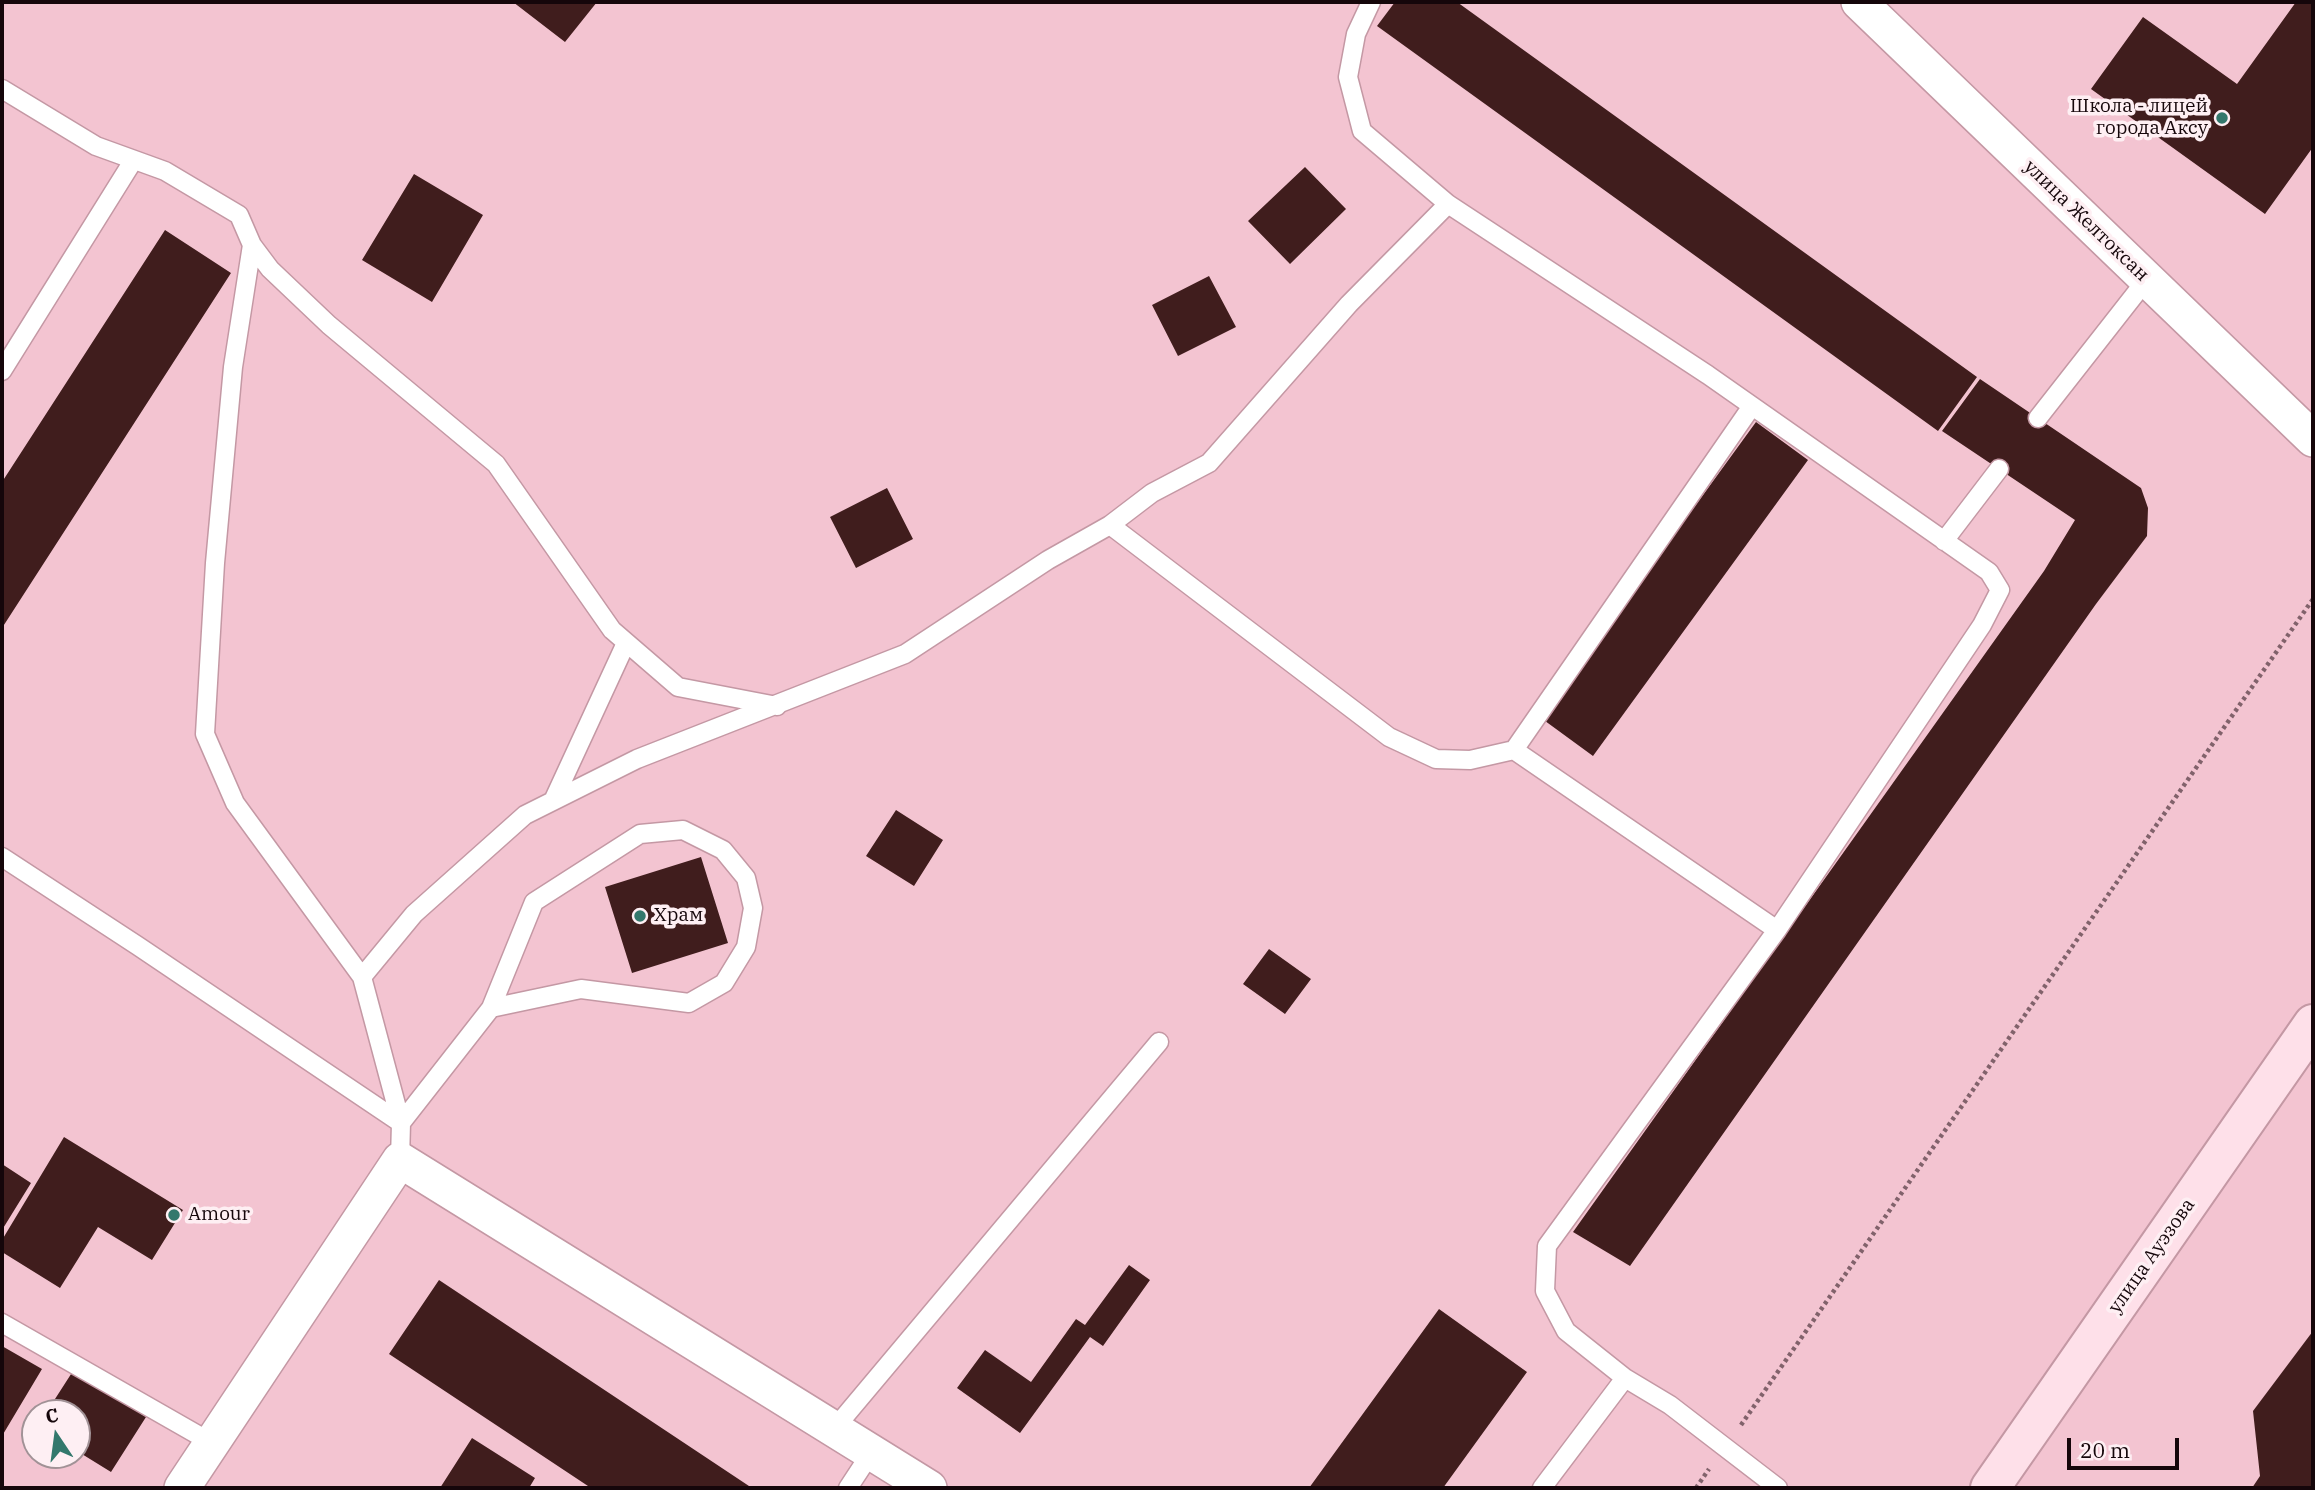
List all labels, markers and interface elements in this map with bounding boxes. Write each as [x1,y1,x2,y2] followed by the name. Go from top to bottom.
[2070,96,2208,140] place label: Школа - лицей города Аксу
[2214,110,2230,126] marker: Школа - лицей города Аксу
[2019,156,2153,286] street label: улица Желтоксан
[654,905,703,927] place label: Храм
[632,908,648,924] marker: Храм
[2104,1194,2200,1318] street label: улица Ауэзова
[188,1204,250,1226] place label: Amour
[166,1207,182,1223] marker: Amour
[21,1399,91,1469] north arrow
[43,1402,61,1429] text: С
[2070,1424,2182,1468] scale bar
[2080,1436,2130,1464] text: 20 m

